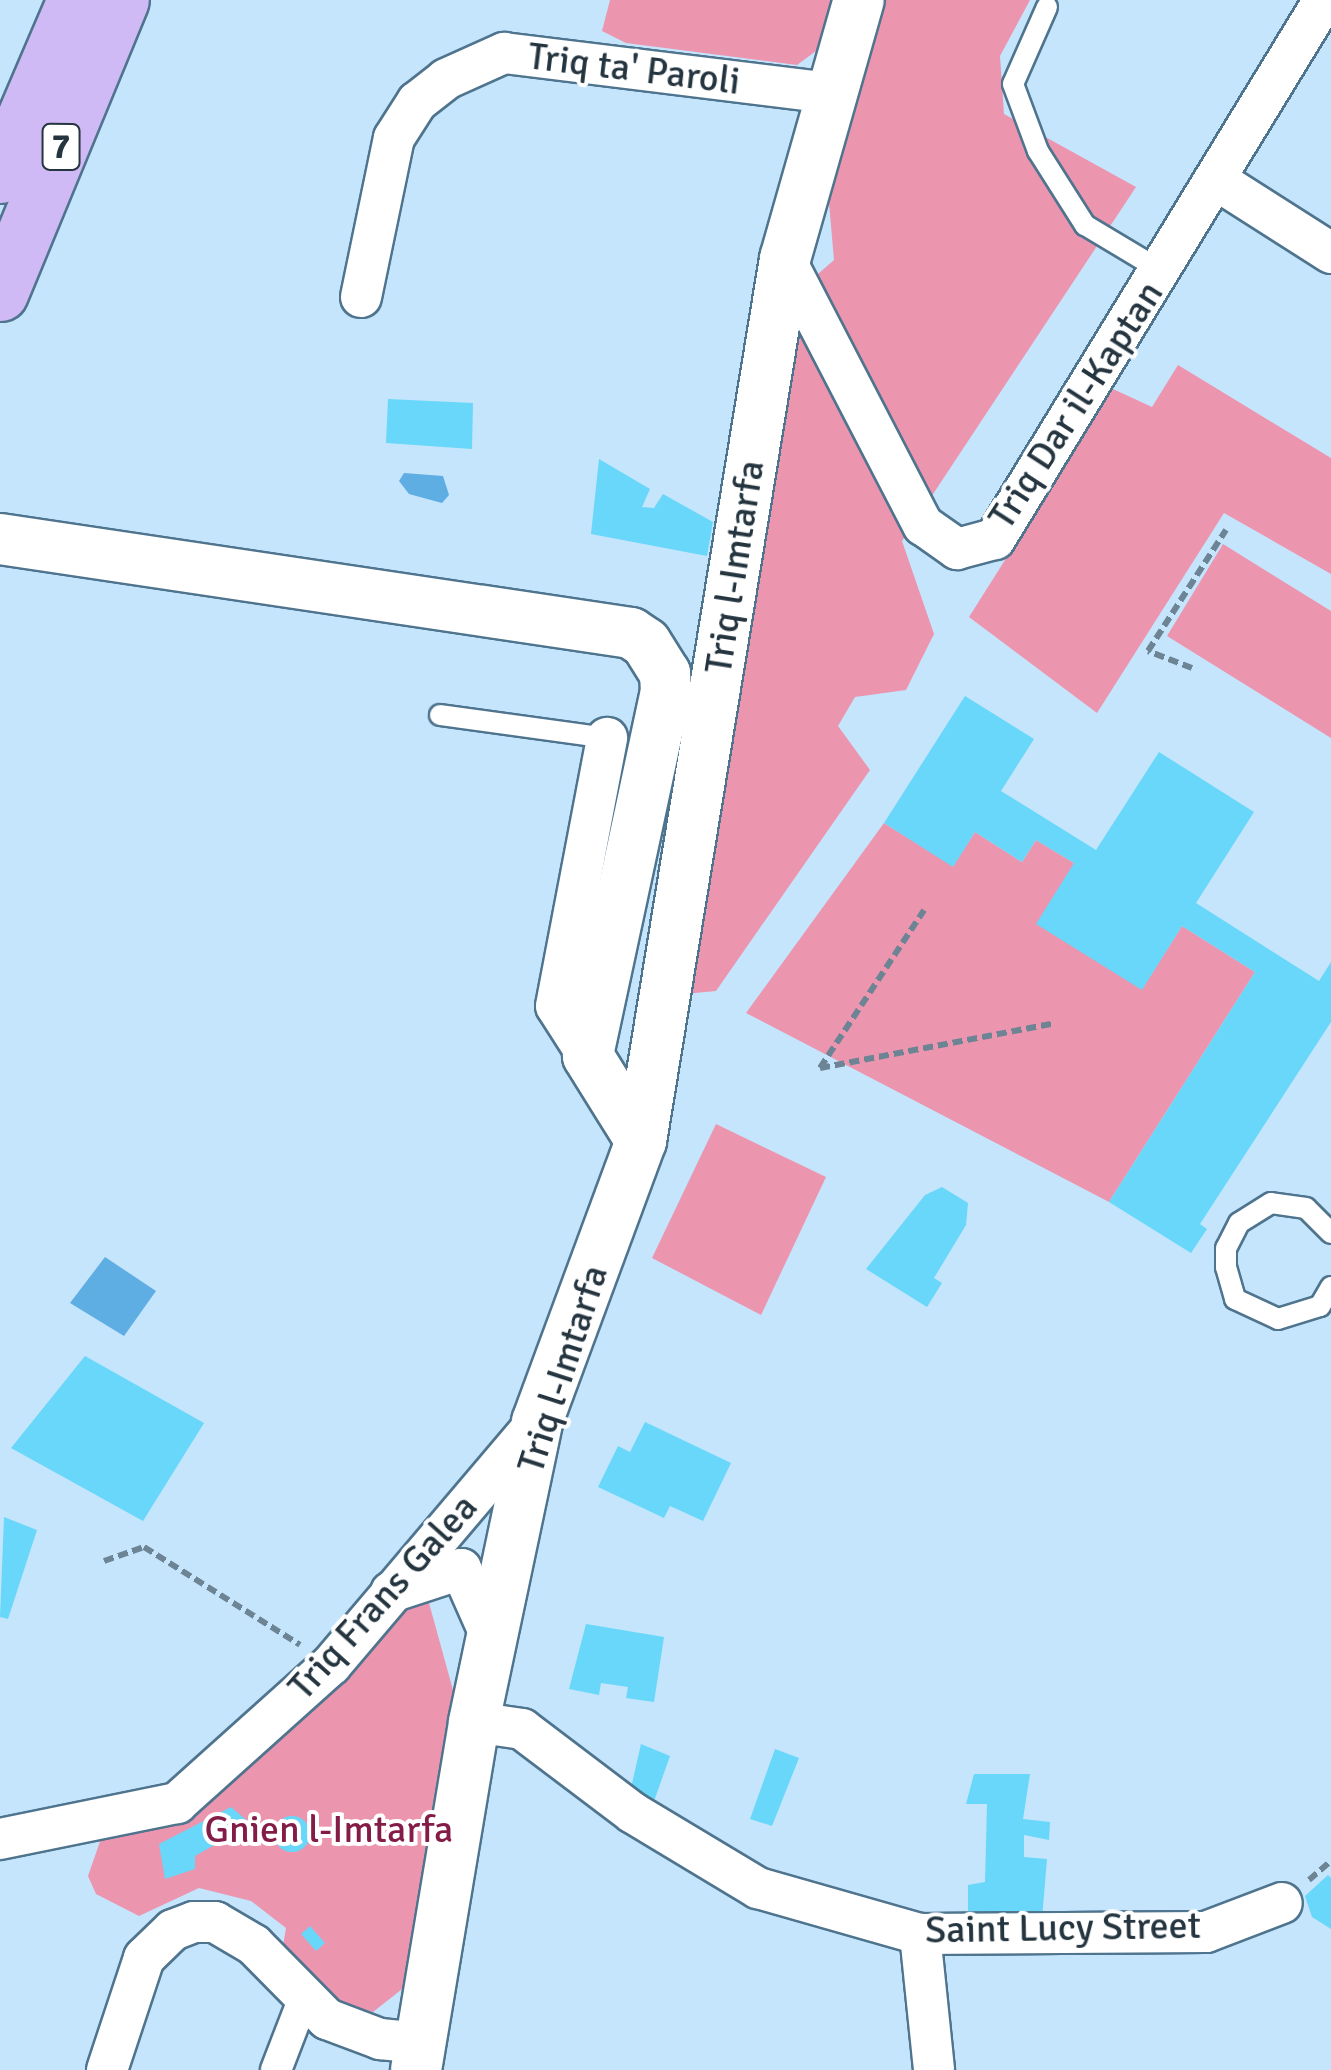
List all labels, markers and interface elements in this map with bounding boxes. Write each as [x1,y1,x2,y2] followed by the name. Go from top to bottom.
[525,33,743,105] street label: Triq ta' Paroli
[41,117,81,177] road number: 7
[979,273,1173,537] street label: Triq Dar il-Kaptan
[696,457,774,677] street label: Triq l-Imtarfa
[508,1260,618,1478] street label: Triq l-Imtarfa
[279,1485,487,1709] street label: Triq Frans Galea
[205,1807,453,1853] park label: Gnien l-Imtarfa
[925,1903,1201,1953] street label: Saint Lucy Street

